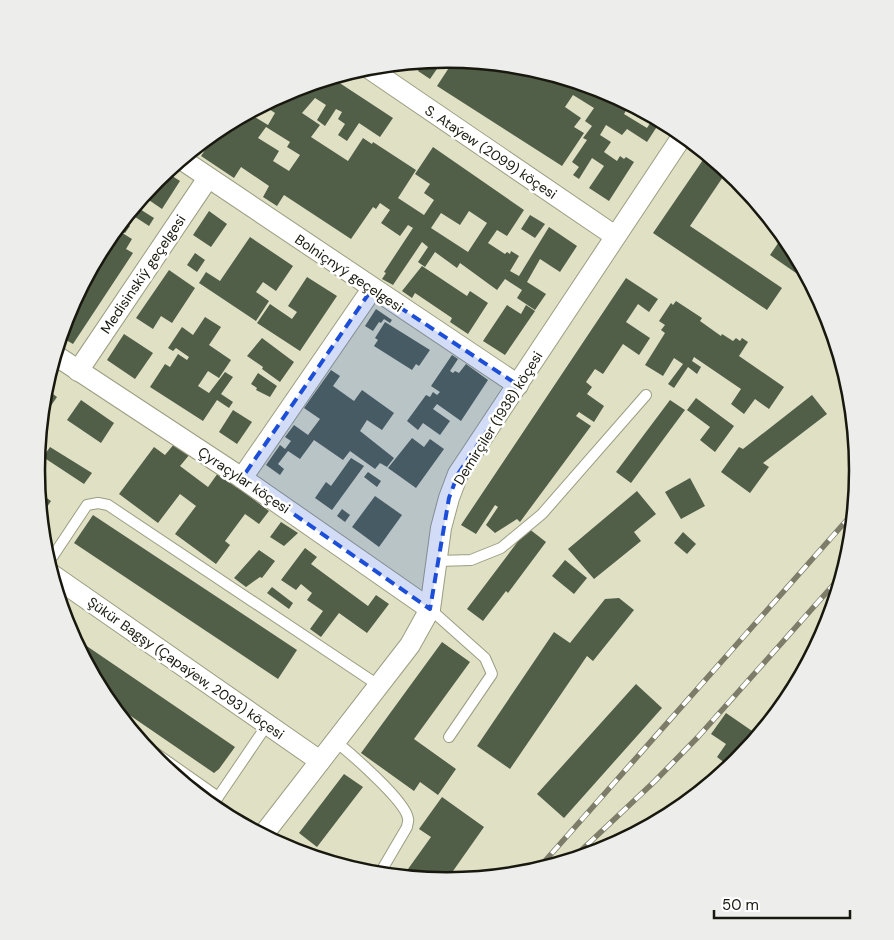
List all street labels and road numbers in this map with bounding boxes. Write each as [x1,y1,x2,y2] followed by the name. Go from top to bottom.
[422,101,560,203] street label: S. Ataýew (2099) köçesi
[96,211,190,337] street label: Medisinskiý geçelgesi
[291,230,407,316] street label: Bolniçnyý geçelgesi
[450,348,546,488] street label: Demirçiler (1938) köçesi
[195,443,293,517] street label: Çyraçylar köçesi
[84,593,288,743] street label: Şükür Bagşy (Çapaýew, 2093) köçesi

